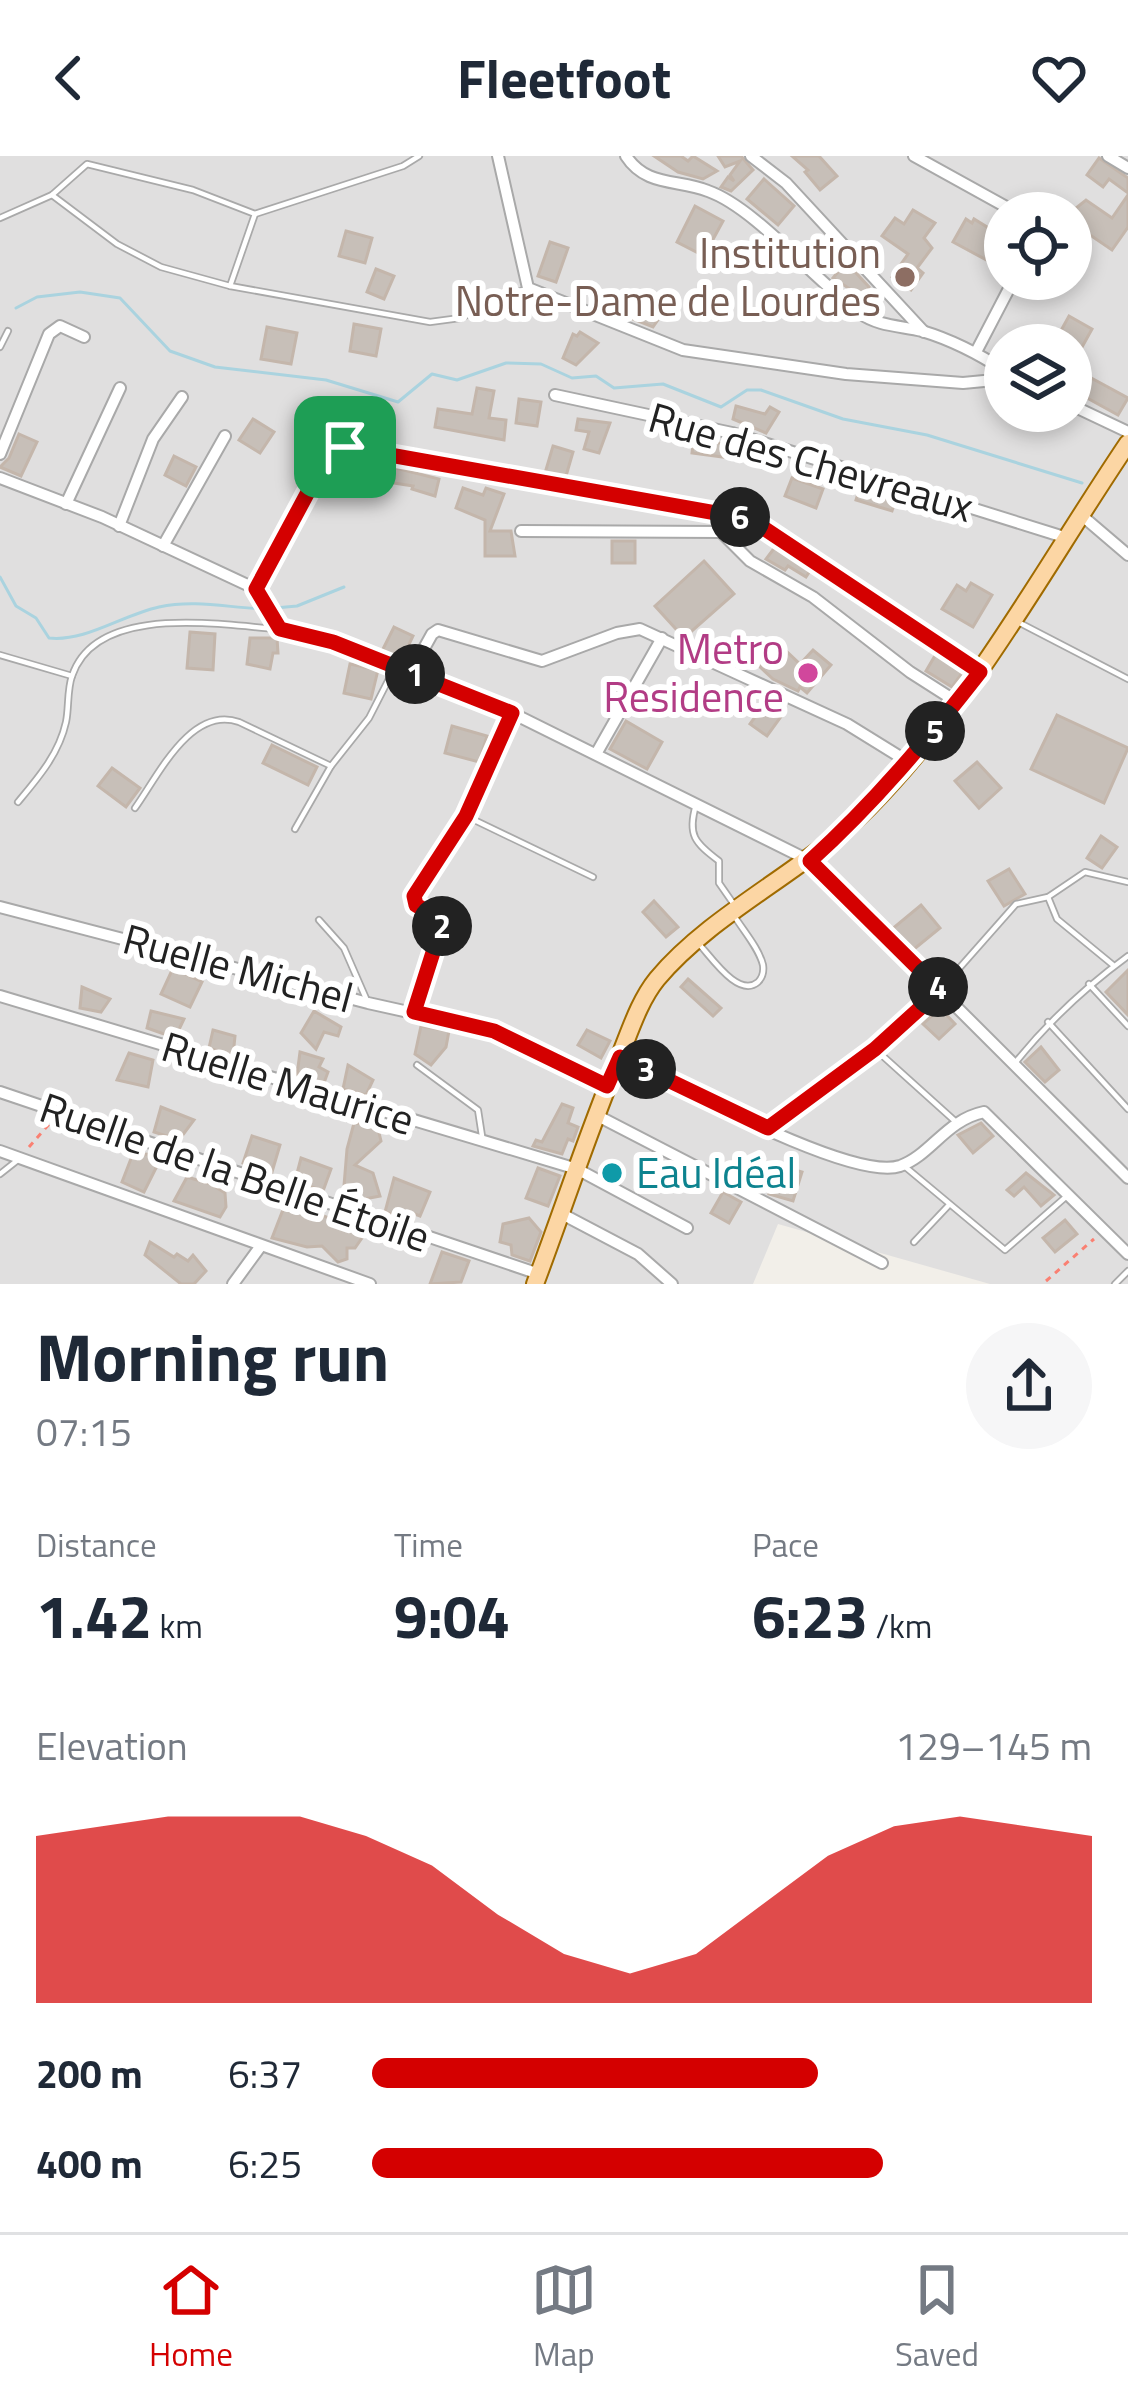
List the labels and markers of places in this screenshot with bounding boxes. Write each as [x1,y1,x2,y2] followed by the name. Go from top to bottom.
[455,220,881,332] place label: Institution Notre-Dame de Lourdes
[892,264,918,290] marker: Institution Notre-Dame de Lourdes
[294,396,396,498] pin
[710,487,770,547] pin: 6
[603,616,784,728] place label: Metro Residence
[385,644,445,704] pin: 1
[795,660,821,686] marker: Metro Residence
[905,701,965,761] pin: 5
[412,896,472,956] pin: 2
[908,957,968,1017] pin: 4
[616,1039,676,1099] pin: 3
[636,1140,796,1204] place label: Eau Idéal
[599,1160,625,1186] marker: Eau Idéal

